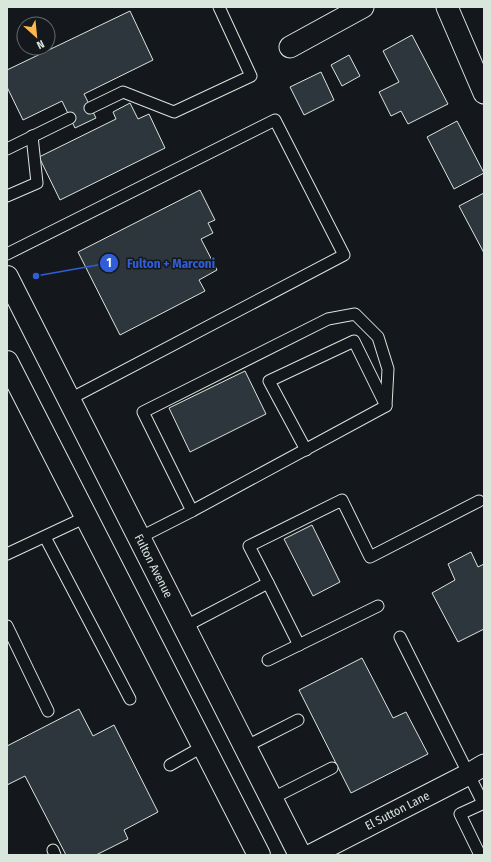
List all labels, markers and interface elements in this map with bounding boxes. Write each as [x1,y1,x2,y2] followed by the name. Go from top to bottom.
[16,16,56,56] north arrow
[34,37,46,52] text: N
[99,251,223,276] callout: Fulton + Marconi
[106,256,112,270] text: 1
[127,256,215,271] text: Fulton + Marconi
[132,532,175,600] street label: Fulton Avenue
[363,788,432,833] street label: El Sutton Lane

